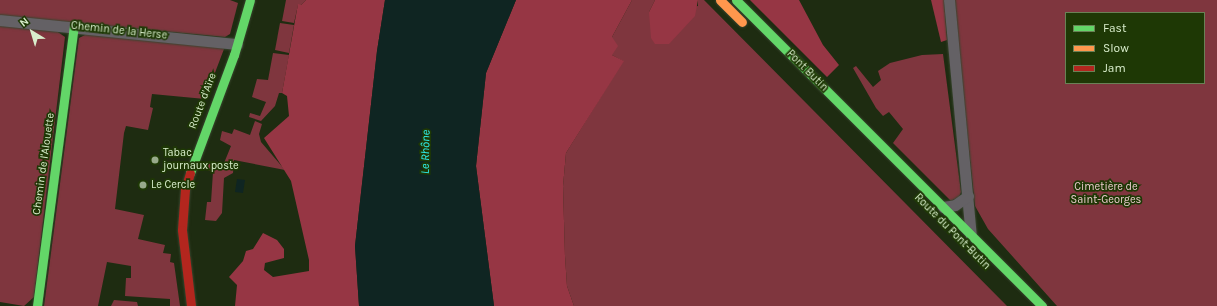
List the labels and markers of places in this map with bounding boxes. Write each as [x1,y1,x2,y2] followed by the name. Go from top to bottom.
[163,147,239,173] place label: Tabac journaux poste
[150,155,160,165] marker: Tabac journaux poste
[151,178,195,192] place label: Le Cercle
[138,180,148,190] marker: Le Cercle

